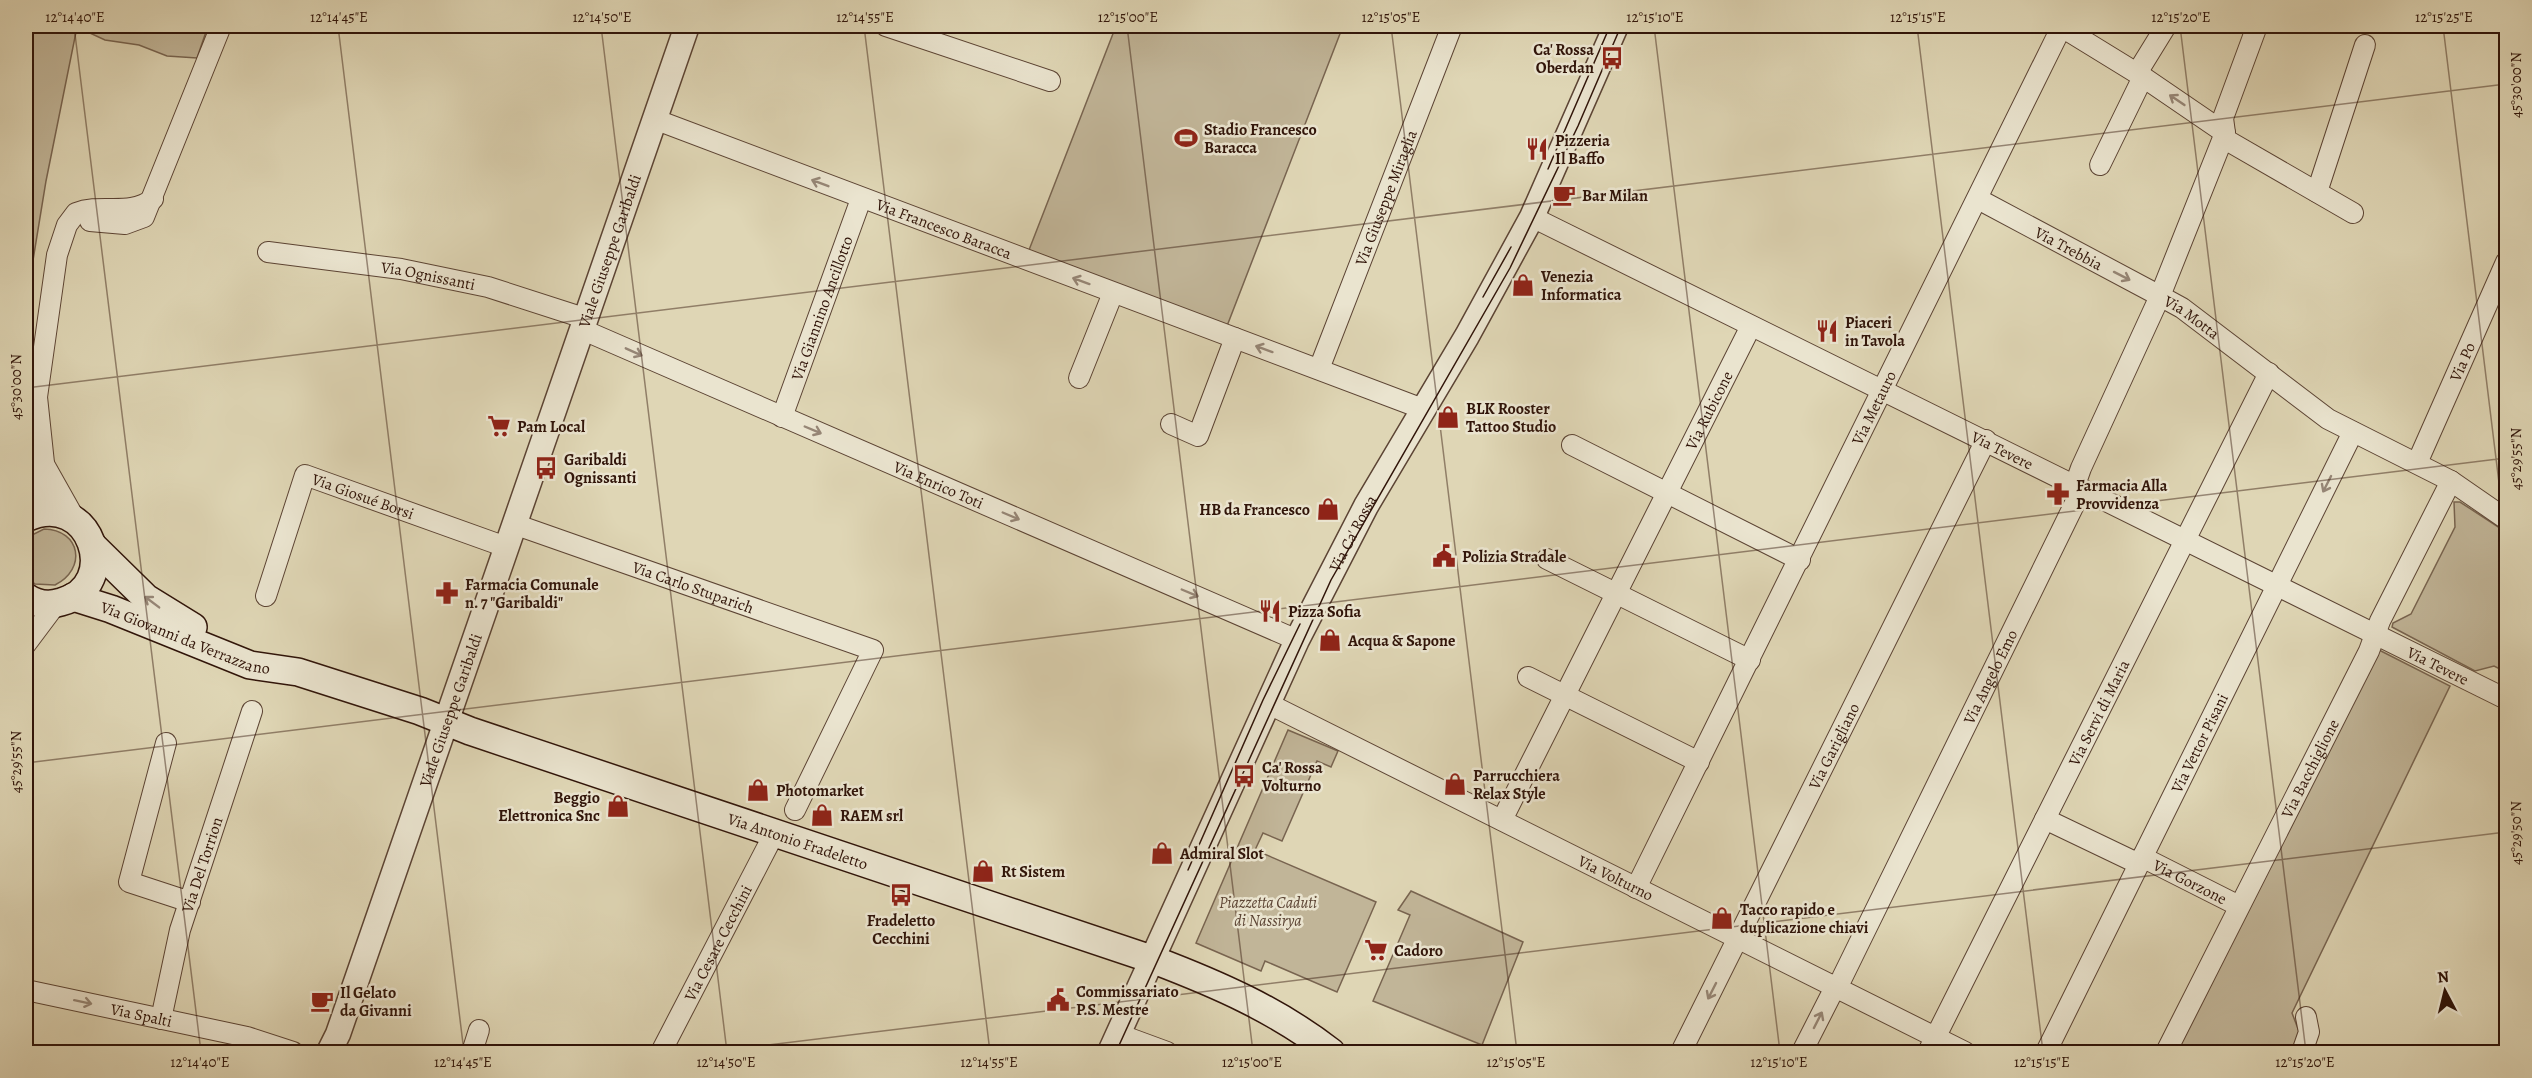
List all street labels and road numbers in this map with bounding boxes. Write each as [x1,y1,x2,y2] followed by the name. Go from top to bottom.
[1350,126,1423,270] street label: Via Giuseppe Miraglia
[573,171,647,332] street label: Viale Giuseppe Garibaldi
[872,193,1015,265] street label: Via Francesco Baracca
[2030,221,2107,276] street label: Via Trebbia
[786,233,859,384] street label: Via Giannino Ancillotto
[379,256,477,296] street label: Via Ognissanti
[2159,290,2224,345] street label: Via Motta
[2444,339,2481,386] street label: Via Po
[1846,367,1902,450] street label: Via Metauro
[1680,368,1739,455] street label: Via Rubicone
[1967,426,2037,475] street label: Via Tevere
[889,456,987,514] street label: Via Enrico Toti
[308,468,417,525] street label: Via Giosué Borsi
[1324,490,1383,576] street label: Via Ca' Rossa
[628,556,757,619] street label: Via Carlo Stuparich
[97,596,272,680] street label: Via Giovanni da Verrazzano
[1958,626,2023,729] street label: Via Angelo Emo
[414,631,488,791] street label: Viale Giuseppe Garibaldi
[2402,641,2472,691] street label: Via Tevere
[2063,656,2136,771] street label: Via Servi di Maria
[2166,690,2234,798] street label: Via Vettor Pisani
[1803,700,1865,794] street label: Via Garigliano
[2276,716,2345,823] street label: Via Bacchiglione
[724,808,871,875] street label: Via Antonio Fradeletto
[176,814,228,916] street label: Via Del Torrion
[1573,850,1657,906] street label: Via Volturno
[2148,854,2230,910] street label: Via Gorzone
[679,881,758,1006] street label: Via Cesare Cecchini
[107,998,174,1033] street label: Via Spalti

